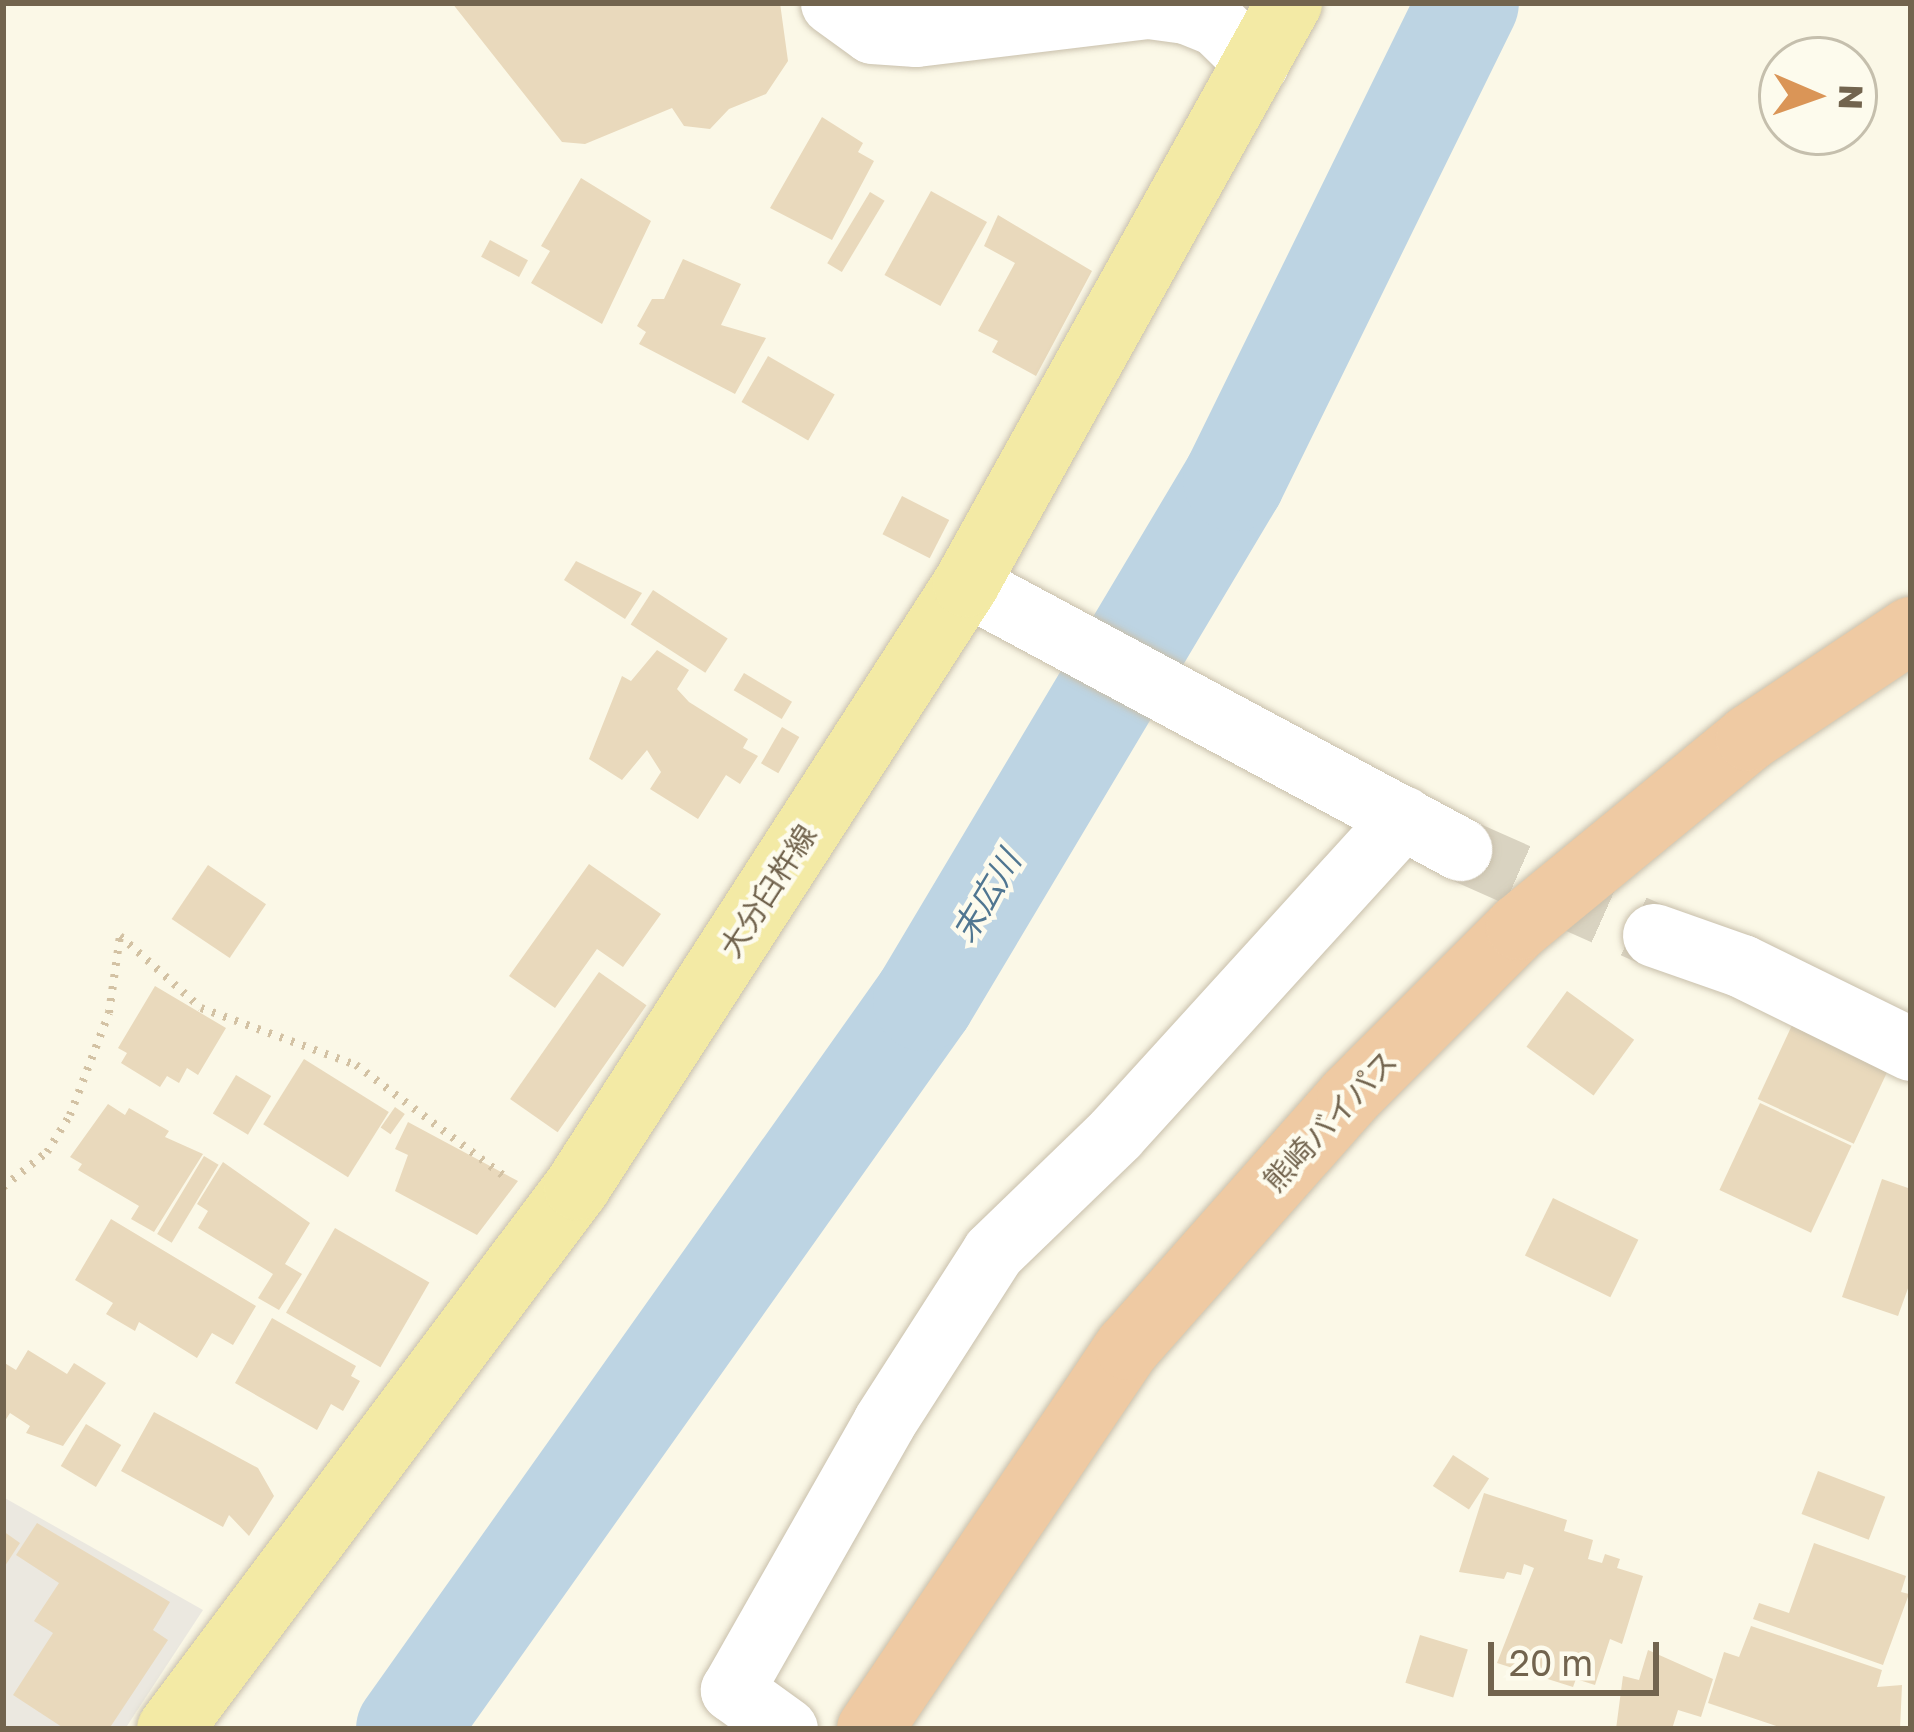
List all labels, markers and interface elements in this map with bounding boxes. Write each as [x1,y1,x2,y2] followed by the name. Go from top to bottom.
[1758,36,1878,156] north arrow
[1832,84,1871,110] text: N
[712,818,824,964] street label: 大分臼杵線
[944,843,1028,949] water label: 末広川
[1255,1043,1405,1199] street label: 熊崎バイパス
[1494,1618,1665,1692] scale bar
[1509,1641,1593,1684] text: 20 m

